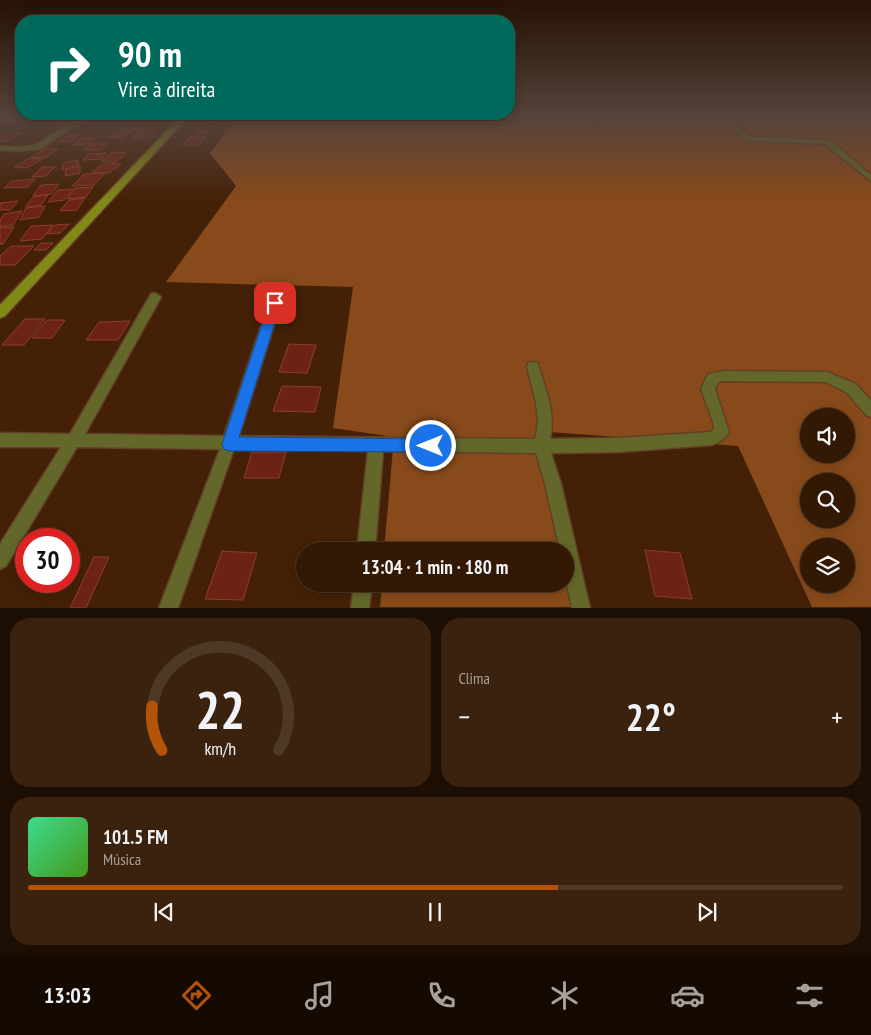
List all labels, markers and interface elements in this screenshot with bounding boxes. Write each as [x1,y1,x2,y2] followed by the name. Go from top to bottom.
[118,31,182,77] text: 90 m
[35,35,100,100] icon: right
[118,75,215,103] text: Vire à direita
[254,282,296,324] pin
[261,289,289,317] icon: arrive
[800,408,855,593] map controls
[800,408,855,463] button: sound
[404,419,456,471] position arrow
[800,473,855,528] button: search
[15,528,80,593] speed limit sign: 30
[800,538,855,593] button: layers
[362,555,508,579] text: 13:04 · 1 min · 180 m
[459,668,490,688] text: Clima
[195,676,245,743] text: 22
[626,692,676,741] text: 22°
[459,698,470,735] text: −
[831,698,843,735] text: +
[204,737,236,760] text: km/h
[103,825,168,849] text: 101.5 FM
[103,849,141,869] text: Música
[150,898,178,926] icon: previous
[421,898,449,926] icon: pause
[693,898,721,926] icon: next
[179,978,214,1013] icon: directions
[302,978,337,1013] icon: music
[424,978,459,1013] icon: phone
[547,978,582,1013] icon: climate
[670,978,705,1013] icon: car
[792,978,827,1013] icon: filters
[44,981,91,1009] text: 13:03

